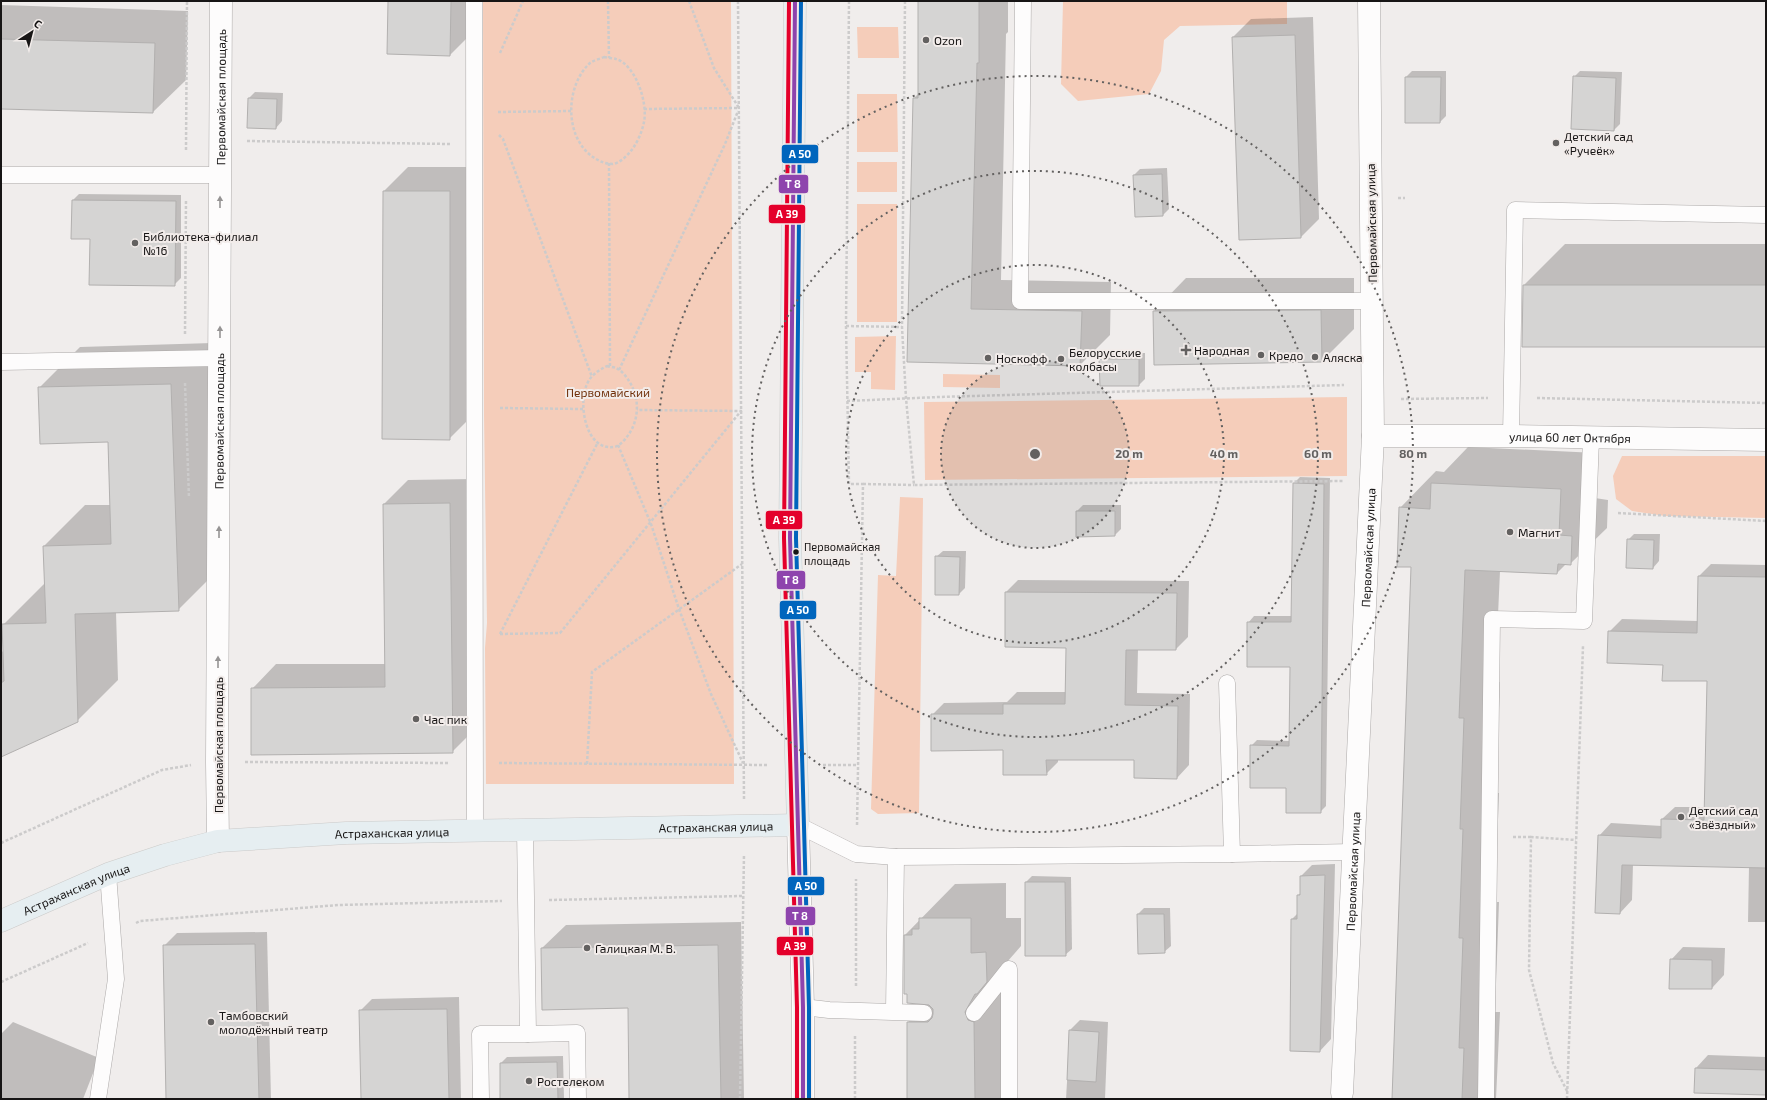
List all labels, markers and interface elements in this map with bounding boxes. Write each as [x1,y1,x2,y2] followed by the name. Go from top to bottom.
[12,12,52,52] north arrow
[32,16,45,31] text: С
[213,29,228,165] street label: Первомайская площадь
[934,33,962,47] place label: Ozon
[921,35,931,45] marker: Ozon
[1564,129,1633,158] place label: Детский сад «Ручеёк»
[1551,138,1561,148] marker: Детский сад «Ручеёк»
[781,144,819,164] line badge: А 50
[789,147,811,160] text: А 50
[1363,163,1380,283] street label: Первомайская улица
[778,174,809,194] line badge: Т 8
[785,177,801,190] text: Т 8
[217,195,223,208] one-way arrow
[768,204,806,224] line badge: А 39
[776,207,798,220] text: А 39
[143,229,258,257] place label: Библиотека-филиал №16
[130,238,140,248] marker: Библиотека-филиал №16
[217,325,223,338] one-way arrow
[1194,343,1250,357] place label: Народная
[1069,345,1141,373] place label: Белорусские колбасы
[1181,345,1191,355] marker: Народная
[1269,348,1304,362] place label: Кредо
[1256,350,1266,360] marker: Кредо
[1323,350,1363,364] place label: Аляска
[996,351,1047,365] place label: Носкофф
[1310,352,1320,362] marker: Аляска
[211,353,226,489] street label: Первомайская площадь
[983,353,993,363] marker: Носкофф
[1056,354,1066,364] marker: Белорусские колбасы
[566,385,650,399] park label: Первомайский
[1509,429,1631,445] street label: улица 60 лет Октября
[1115,446,1143,460] text: 20 m
[1210,446,1238,460] text: 40 m
[1304,446,1332,460] text: 60 m
[1399,446,1427,460] text: 80 m
[1028,447,1042,461] centre of rings
[1358,488,1378,608] street label: Первомайская улица
[765,510,803,530] line badge: А 39
[773,513,795,526] text: А 39
[216,525,222,538] one-way arrow
[1518,525,1561,539] place label: Магнит
[1505,527,1515,537] marker: Магнит
[804,540,880,567] place label: Первомайская площадь
[791,547,801,557] marker: Первомайская площадь
[776,570,806,590] line badge: Т 8
[783,573,799,586] text: Т 8
[779,600,817,620] line badge: А 50
[787,603,809,616] text: А 50
[215,655,221,668] one-way arrow
[211,677,225,813] street label: Первомайская площадь
[424,712,468,726] place label: Час пик
[411,714,421,724] marker: Час пик
[1689,803,1758,831] place label: Детский сад «Звёздный»
[1343,811,1362,931] street label: Первомайская улица
[1676,812,1686,822] marker: Детский сад «Звёздный»
[659,818,773,834] street label: Астраханская улица
[334,824,449,841] street label: Астраханская улица
[21,860,131,917] street label: Астраханская улица
[787,876,825,896] line badge: А 50
[795,879,817,892] text: А 50
[785,906,816,926] line badge: Т 8
[792,909,808,922] text: Т 8
[776,936,814,956] line badge: А 39
[784,939,806,952] text: А 39
[595,941,676,955] place label: Галицкая М. В.
[582,943,592,953] marker: Галицкая М. В.
[219,1008,328,1036] place label: Тамбовский молодёжный театр
[206,1017,216,1027] marker: Тамбовский молодёжный театр
[537,1074,605,1088] place label: Ростелеком
[524,1076,534,1086] marker: Ростелеком

